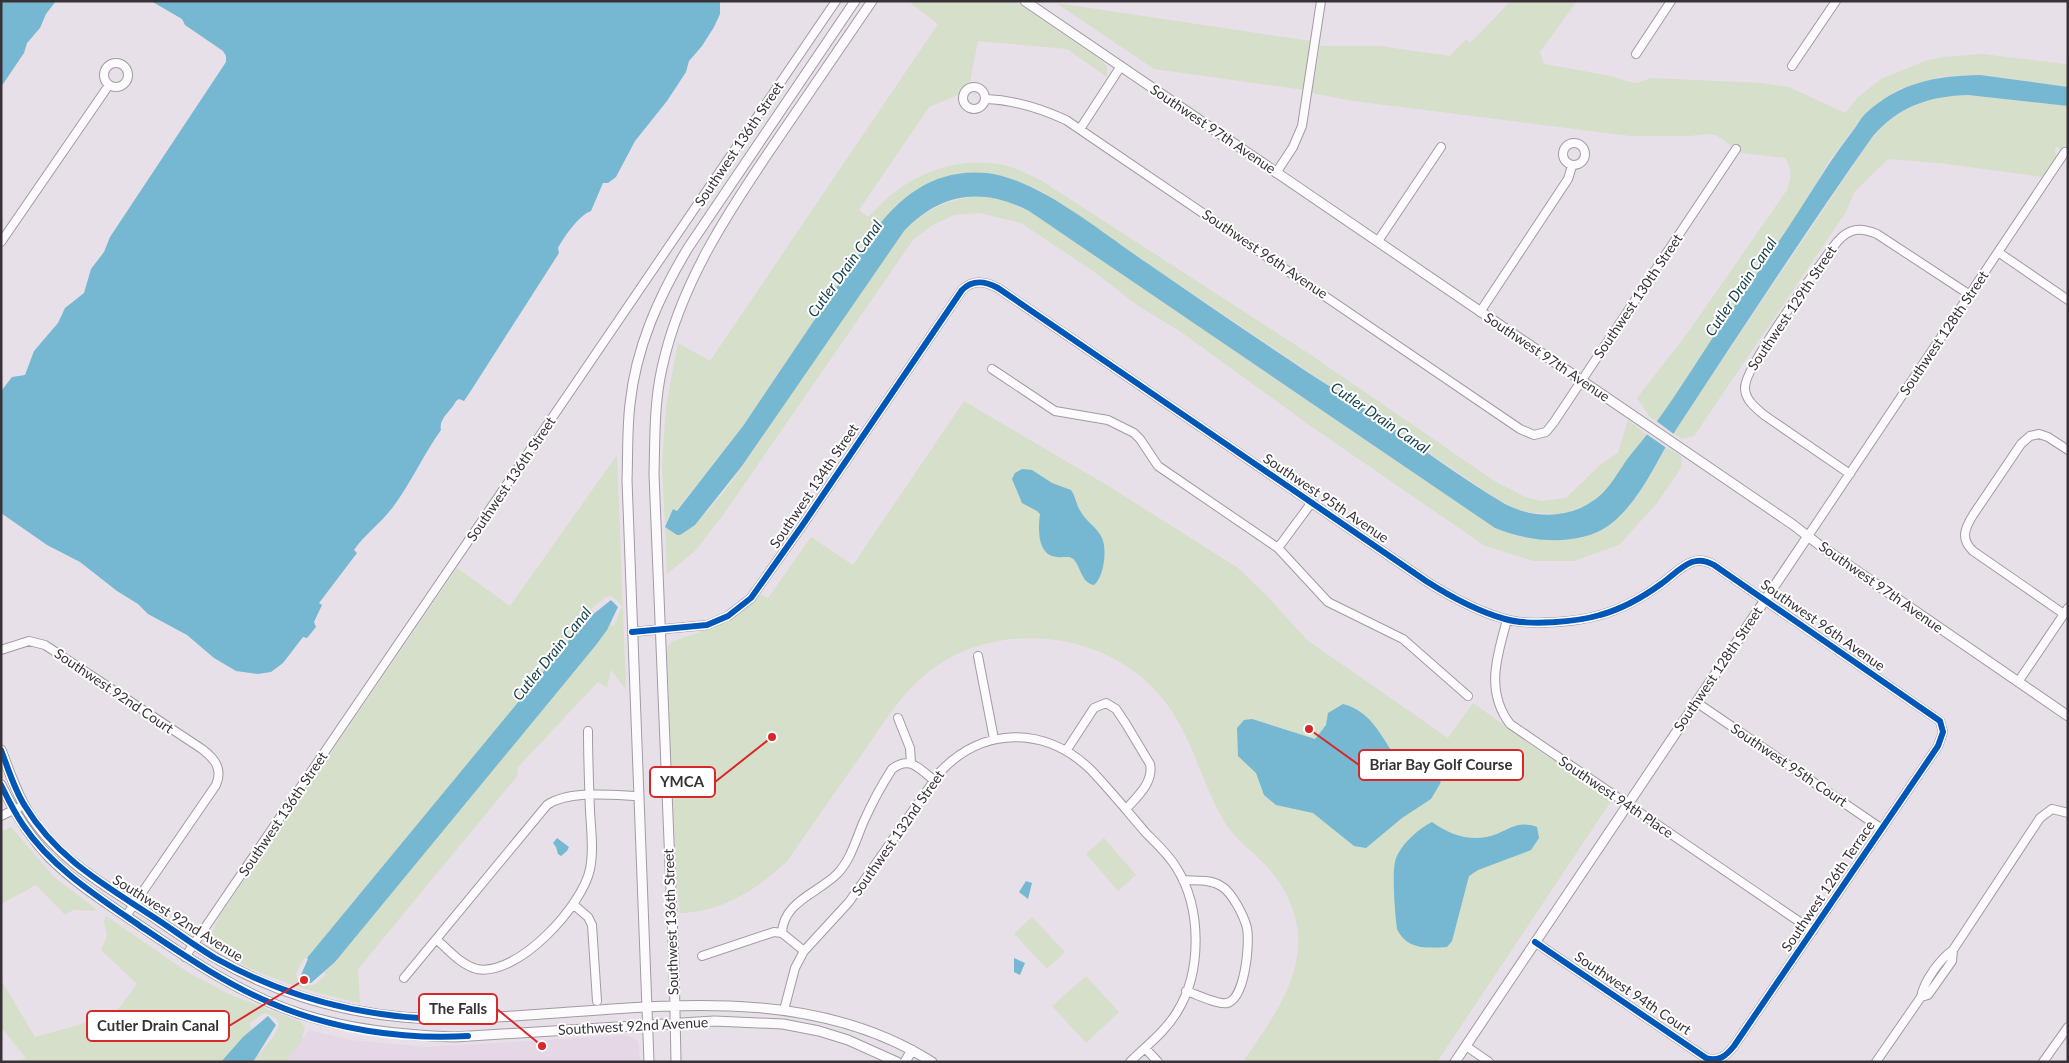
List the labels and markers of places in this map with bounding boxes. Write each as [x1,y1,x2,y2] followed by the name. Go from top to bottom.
[1359,750,1523,780] callout: Briar Bay Golf Course
[650,767,715,797] callout: YMCA
[419,994,497,1024] callout: The Falls
[87,1011,229,1041] callout: Cutler Drain Canal

